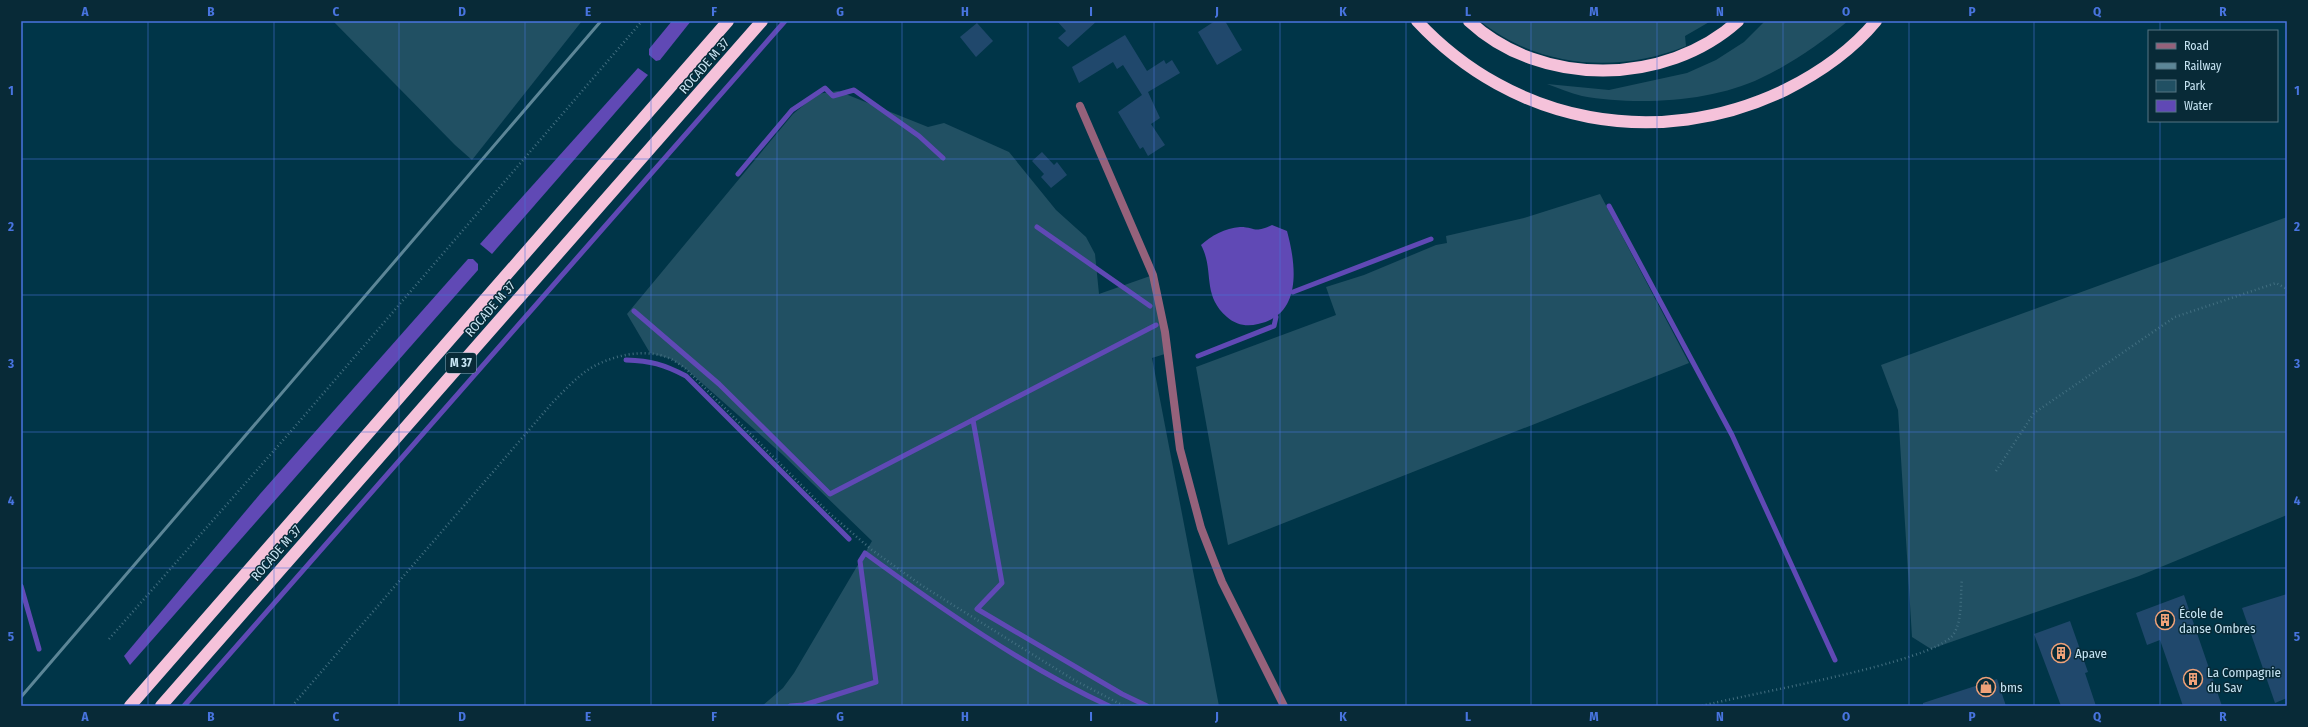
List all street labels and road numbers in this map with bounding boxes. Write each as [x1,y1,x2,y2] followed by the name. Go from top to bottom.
[676,35,732,97] street label: ROCADE M 37
[462,278,518,340] street label: ROCADE M 37
[446,353,476,373] road number: M 37
[248,522,304,584] street label: ROCADE M 37

